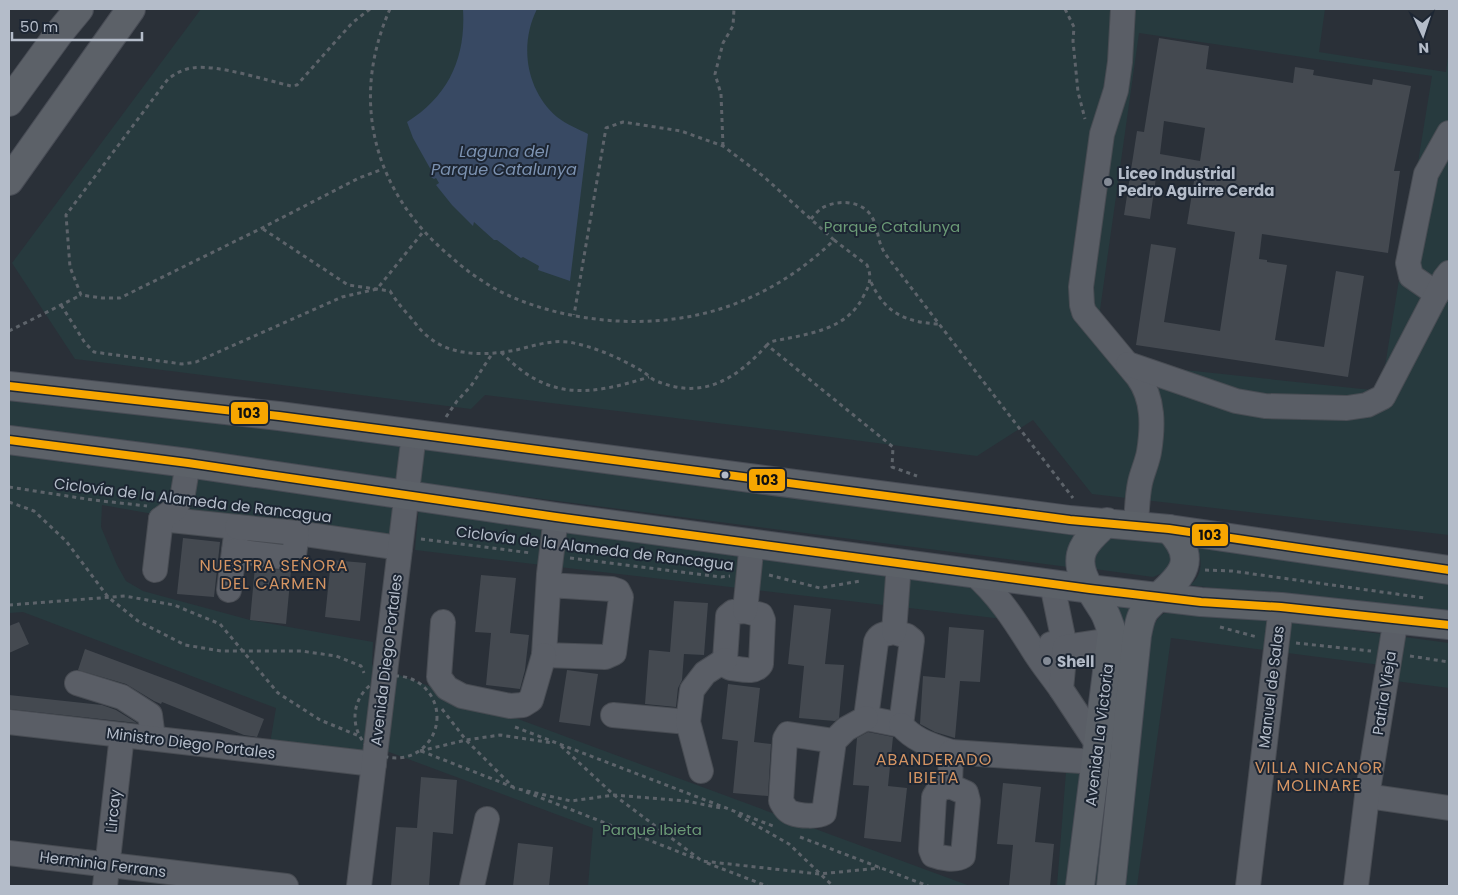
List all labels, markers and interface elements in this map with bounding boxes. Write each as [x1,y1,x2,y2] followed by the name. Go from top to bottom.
[12,10,142,42] scale bar
[1398,10,1448,60] north arrow
[20,16,58,37] text: 50 m
[1418,38,1429,58] text: N
[431,140,577,181] water label: Laguna del Parque Catalunya
[1118,163,1274,201] place label: Liceo Industrial Pedro Aguirre Cerda
[1102,176,1114,188] marker: Liceo Industrial Pedro Aguirre Cerda
[824,216,960,237] park label: Parque Catalunya
[230,401,269,425] line badge: 103
[238,403,260,423] text: 103
[748,468,786,492] line badge: 103
[720,470,730,480] unlabelled marker
[756,470,778,490] text: 103
[53,473,333,527] street label: Ciclovía de la Alameda de Rancagua
[455,521,735,575] street label: Ciclovía de la Alameda de Rancagua
[1191,523,1229,547] line badge: 103
[1199,525,1221,545] text: 103
[199,554,349,595] district label: NUESTRA SEÑORA DEL CARMEN
[365,573,407,747] street label: Avenida Diego Portales
[1253,624,1289,749] street label: Manuel de Salas
[1367,650,1401,736] street label: Patria Vieja
[1057,651,1094,672] place label: Shell
[1041,655,1053,667] marker: Shell
[1080,663,1118,807] street label: Avenida La Victoria
[105,722,277,764] street label: Ministro Diego Portales
[876,748,992,789] district label: ABANDERADO IBIETA
[1255,756,1383,797] district label: VILLA NICANOR MOLINARE
[100,788,126,834] street label: Lircay
[602,819,702,840] park label: Parque Ibieta
[38,846,168,882] street label: Herminia Ferrans

